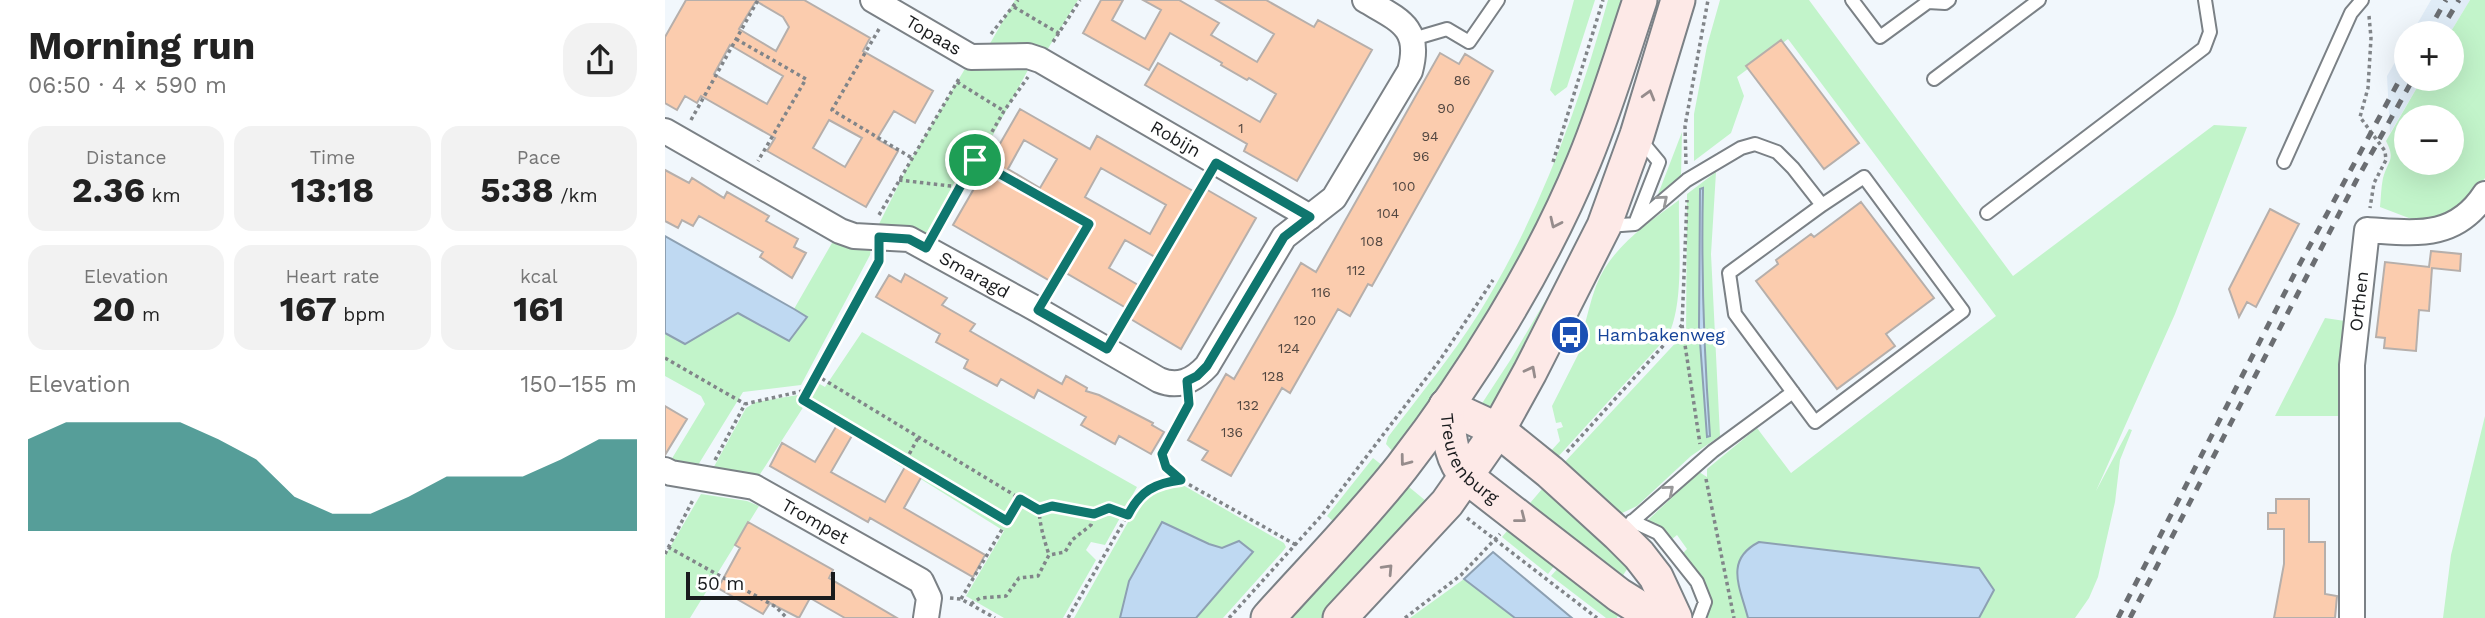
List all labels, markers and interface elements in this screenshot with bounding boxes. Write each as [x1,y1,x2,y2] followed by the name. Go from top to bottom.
[902,10,965,59] street label: Topaas
[2394,21,2464,175] map controls
[2394,21,2464,91] button: +
[563,23,637,97] button: share
[28,24,255,68] text: Morning run
[28,72,227,99] text: 06:50 · 4 × 590 m
[1453,72,1471,88] house number: 86
[1641,89,1656,101] one-way arrow
[1437,100,1455,116] house number: 90
[2394,105,2464,175] button: −
[1147,116,1205,161] street label: Robijn
[1238,120,1244,136] house number: 1
[1421,128,1439,144] house number: 94
[945,130,1005,190] pin
[956,141,994,179] icon: arrive
[86,146,167,169] text: Distance
[310,146,355,169] text: Time
[517,146,561,169] text: Pace
[1412,148,1430,164] house number: 96
[72,169,145,211] text: 2.36
[291,169,374,211] text: 13:18
[480,169,554,211] text: 5:38
[1393,178,1415,194] house number: 100
[145,184,181,207] text: km
[554,184,598,207] text: /km
[1655,196,1668,208] one-way arrow
[1377,205,1399,221] house number: 104
[1550,216,1564,228] one-way arrow
[1361,233,1383,249] house number: 108
[936,247,1013,302] street label: Smaragd
[1346,262,1366,278] house number: 112
[84,265,169,288] text: Elevation
[286,265,379,288] text: Heart rate
[520,265,558,288] text: kcal
[2345,270,2372,333] street label: Orthen
[1311,284,1331,300] house number: 116
[92,288,136,330] text: 20
[280,288,337,330] text: 167
[513,288,564,330] text: 161
[136,303,160,326] text: m
[337,303,385,326] text: bpm
[1294,312,1316,328] house number: 120
[1549,314,1591,356] bus stop icon: Hambakenweg
[1597,324,1725,345] place label: Hambakenweg
[1278,340,1300,356] house number: 124
[1522,365,1536,378] one-way arrow
[1262,368,1284,384] house number: 128
[28,371,131,398] text: Elevation
[521,371,637,398] text: 150–155 m
[1237,397,1259,413] house number: 132
[1437,412,1504,508] street label: Treurenburg
[1221,424,1243,440] house number: 136
[1401,454,1414,466] one-way arrow
[1661,486,1674,498] one-way arrow
[778,494,853,548] street label: Trompet
[1514,510,1526,523] one-way arrow
[1379,564,1392,577] one-way arrow
[686,569,835,601] scale bar
[697,572,744,595] text: 50 m

